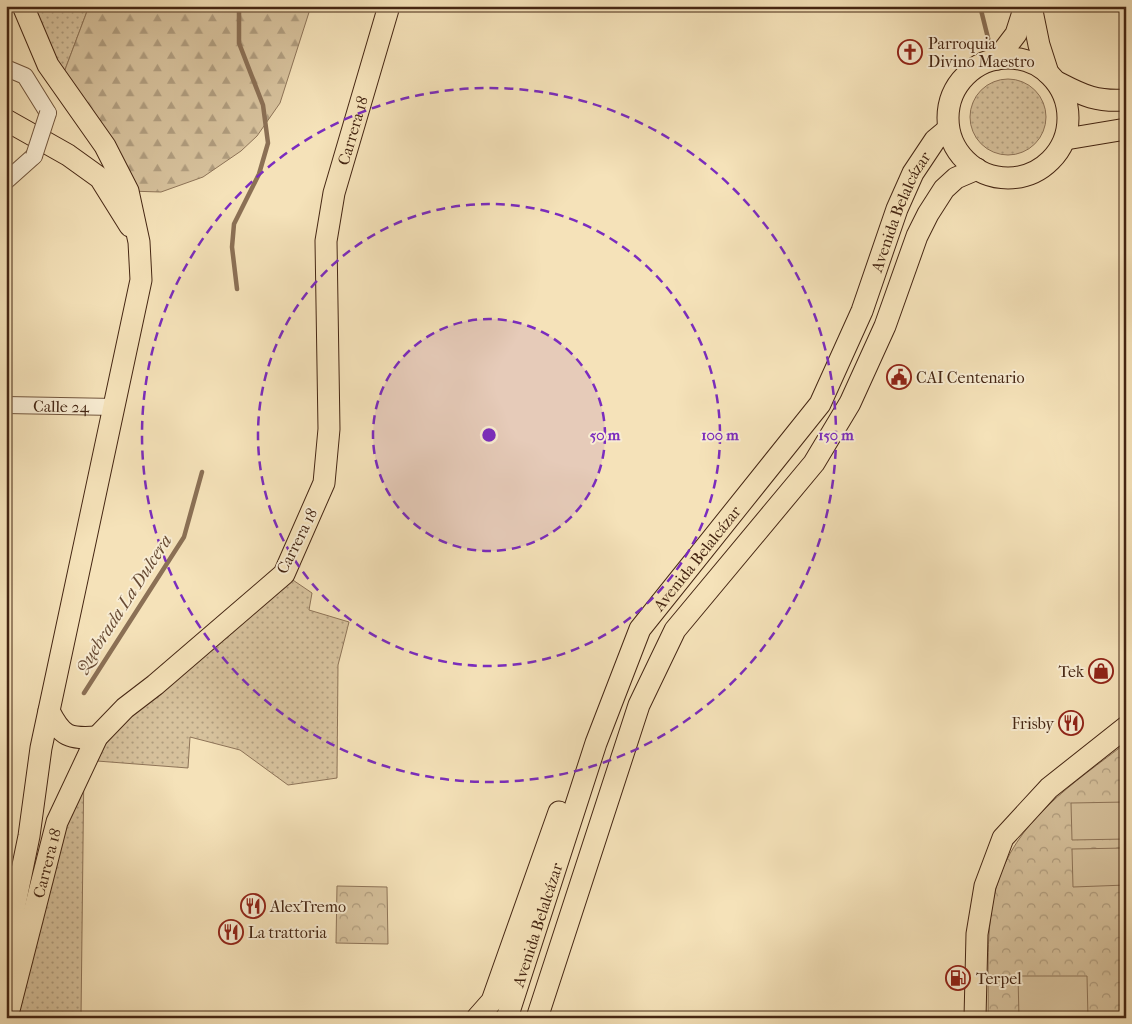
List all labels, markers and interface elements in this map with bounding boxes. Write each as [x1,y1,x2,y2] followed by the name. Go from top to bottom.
[928,34,1035,71] place label: Parroquia Divino Maestro
[897,39,923,65] church icon: Parroquia Divino Maestro
[333,94,372,167] street label: Carrera 18
[866,148,934,275] street label: Avenida Belalcázar
[886,364,912,390] public building icon: CAI Centenario
[916,368,1025,387] place label: CAI Centenario
[33,396,90,416] street label: Calle 24
[480,426,498,444] centre of rings
[590,426,621,444] text: 50 m
[701,426,739,444] text: 100 m
[818,426,854,444] text: 150 m
[648,502,745,615] street label: Avenida Belalcázar
[272,505,322,577] street label: Carrera 18
[71,531,176,678] water label: Quebrada La Dulcera
[1088,658,1114,684] shop icon: Tek
[1058,662,1085,681] place label: Tek
[1058,710,1084,736] restaurant icon: Frisby
[1012,714,1054,733] place label: Frisby
[29,826,65,900] street label: Carrera 18
[508,860,566,990] street label: Avenida Belalcázar
[240,893,266,919] restaurant icon: AlexTremo
[269,897,346,916] place label: AlexTremo
[218,919,244,945] restaurant icon: La trattoria
[248,923,327,942] place label: La trattoria
[945,965,971,991] fuel station icon: Terpel
[976,969,1022,988] place label: Terpel

